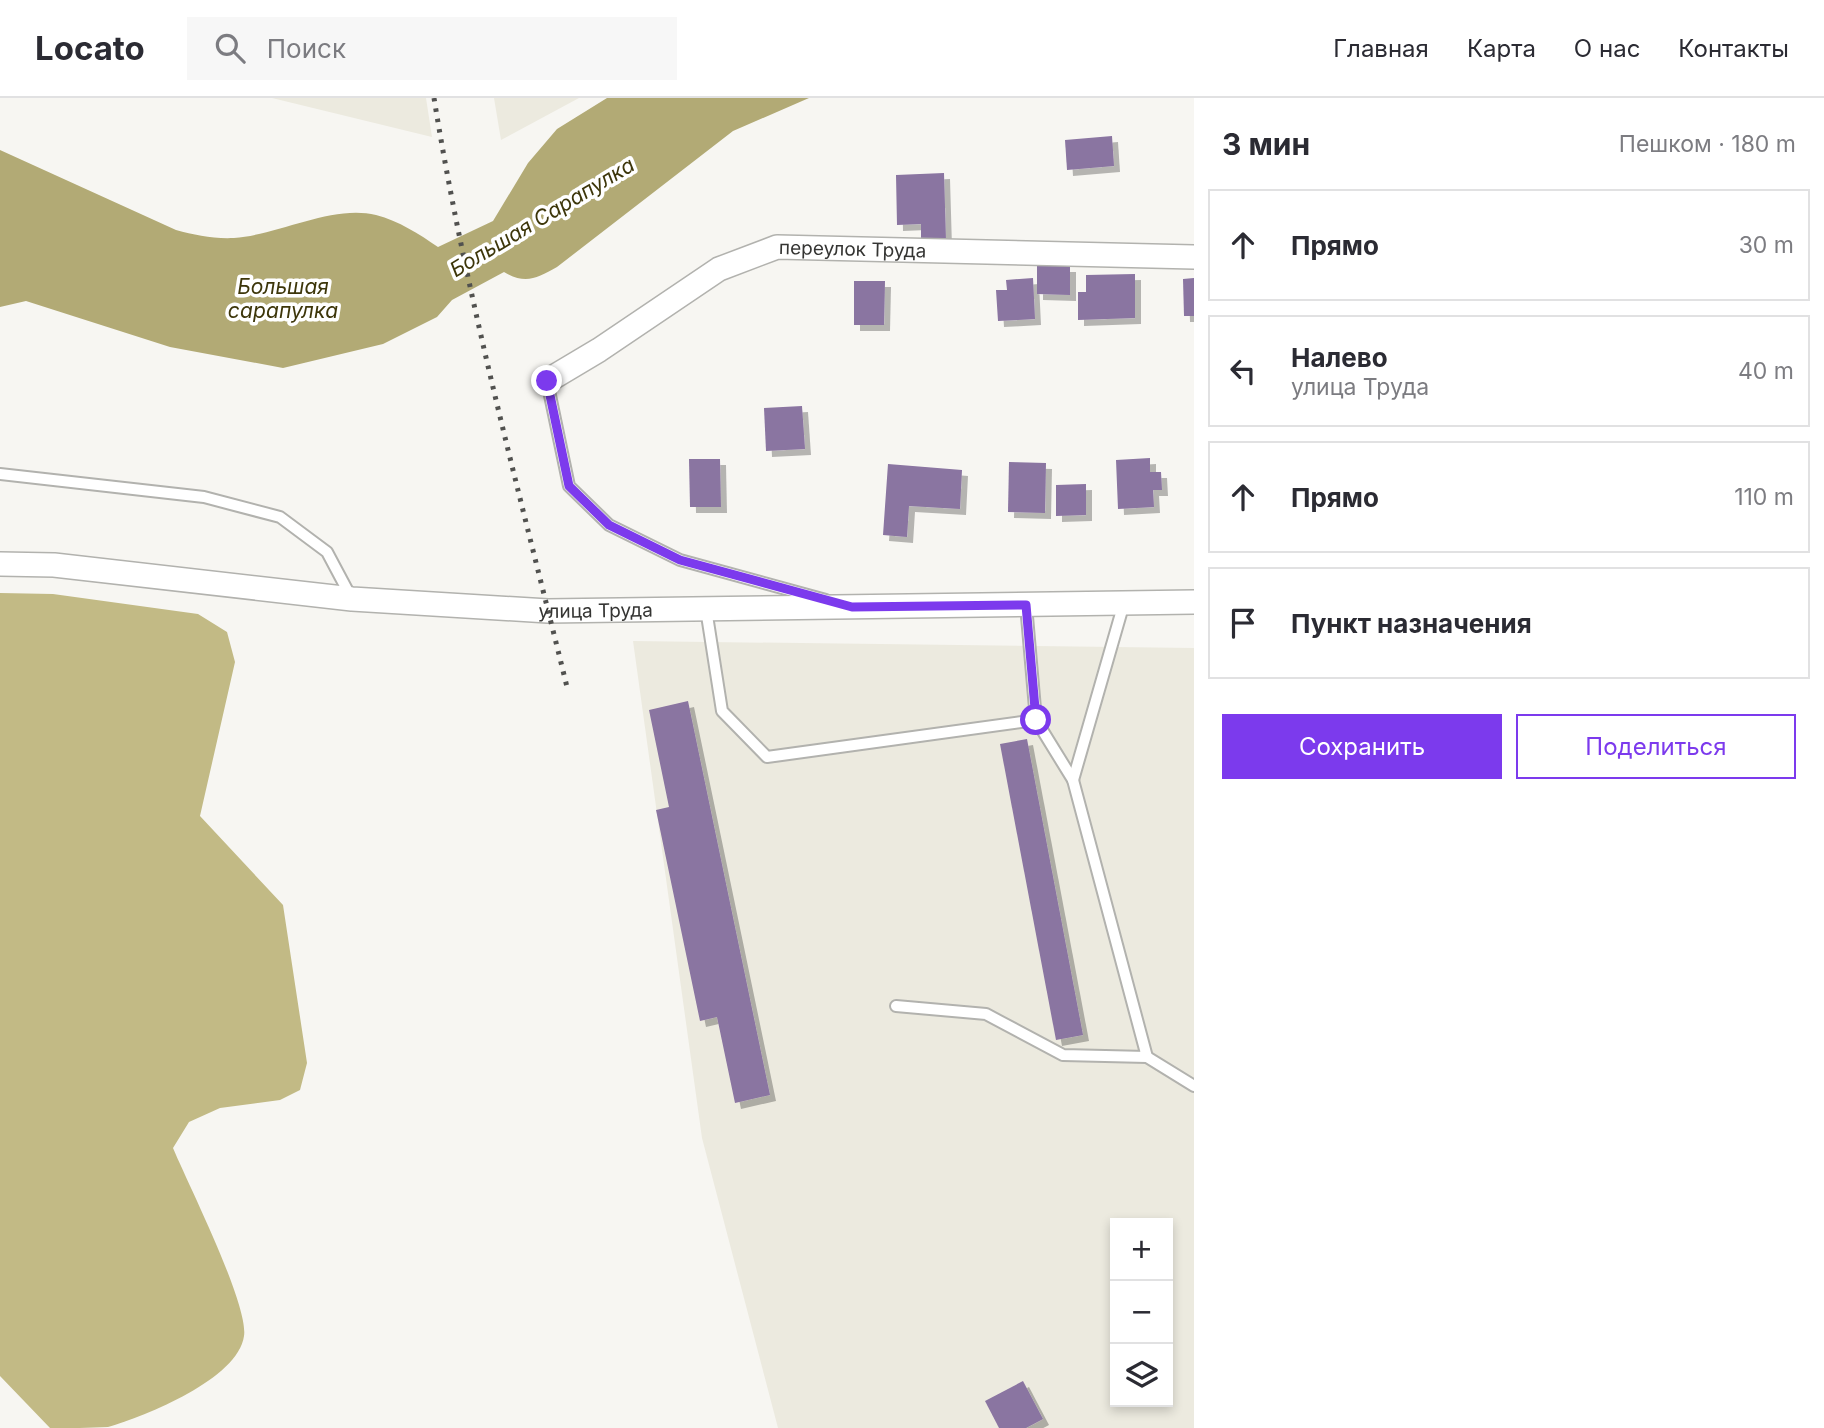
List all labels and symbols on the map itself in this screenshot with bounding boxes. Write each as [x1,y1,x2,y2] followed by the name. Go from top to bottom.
[445,152,639,282] water label: Большая Сарапулка
[779,236,927,262] street label: переулок Труда
[228,274,338,323] water label: Большая сарапулка
[531,365,562,396] route end
[538,598,653,623] street label: улица Труда
[1020,704,1051,735] route start

